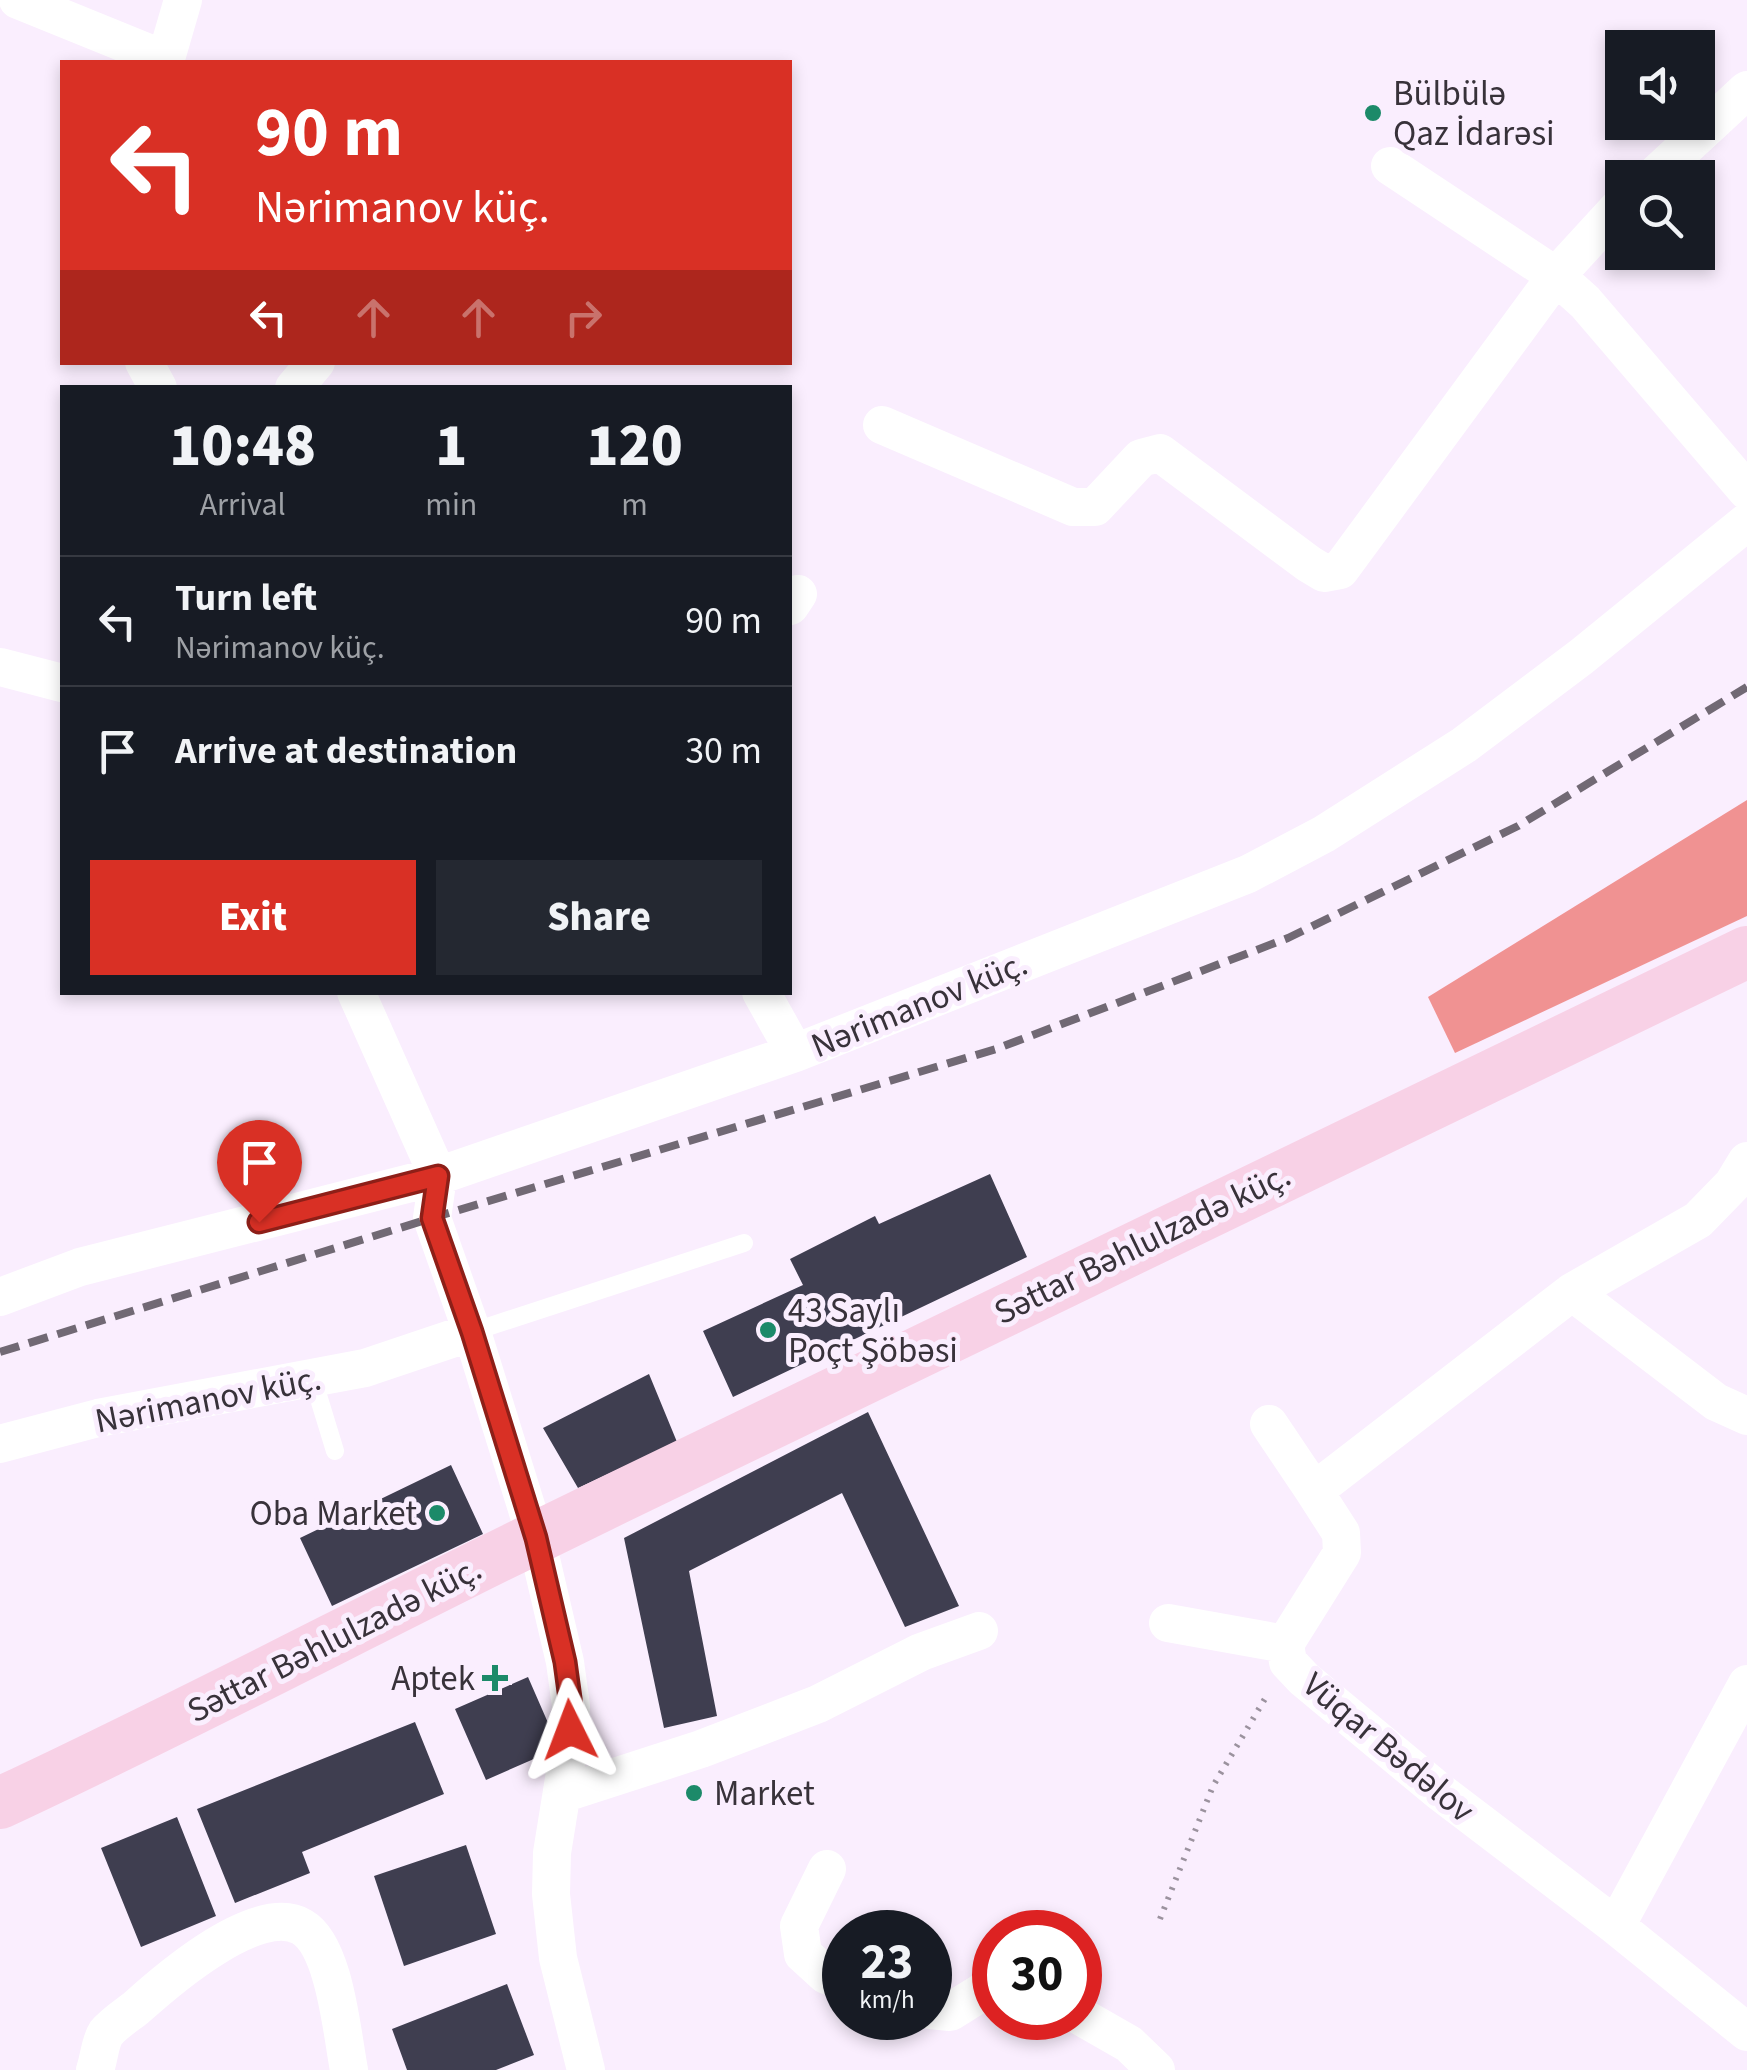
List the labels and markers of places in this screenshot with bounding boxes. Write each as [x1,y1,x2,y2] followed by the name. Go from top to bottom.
[1393,69,1555,159] place label: Bülbülə Qaz İdarəsi
[1362,102,1384,124] marker: Bülbülə Qaz İdarəsi
[217,1120,302,1223] pin
[788,1286,958,1376] place label: 43 Saylı Poçt Şöbəsi
[757,1319,779,1341] marker: 43 Saylı Poçt Şöbəsi
[249,1489,417,1539] place label: Oba Market
[426,1502,448,1524] marker: Oba Market
[391,1654,476,1704] place label: Aptek
[484,1667,506,1689] marker: Aptek
[714,1769,815,1819] place label: Market
[683,1782,705,1804] marker: Market

